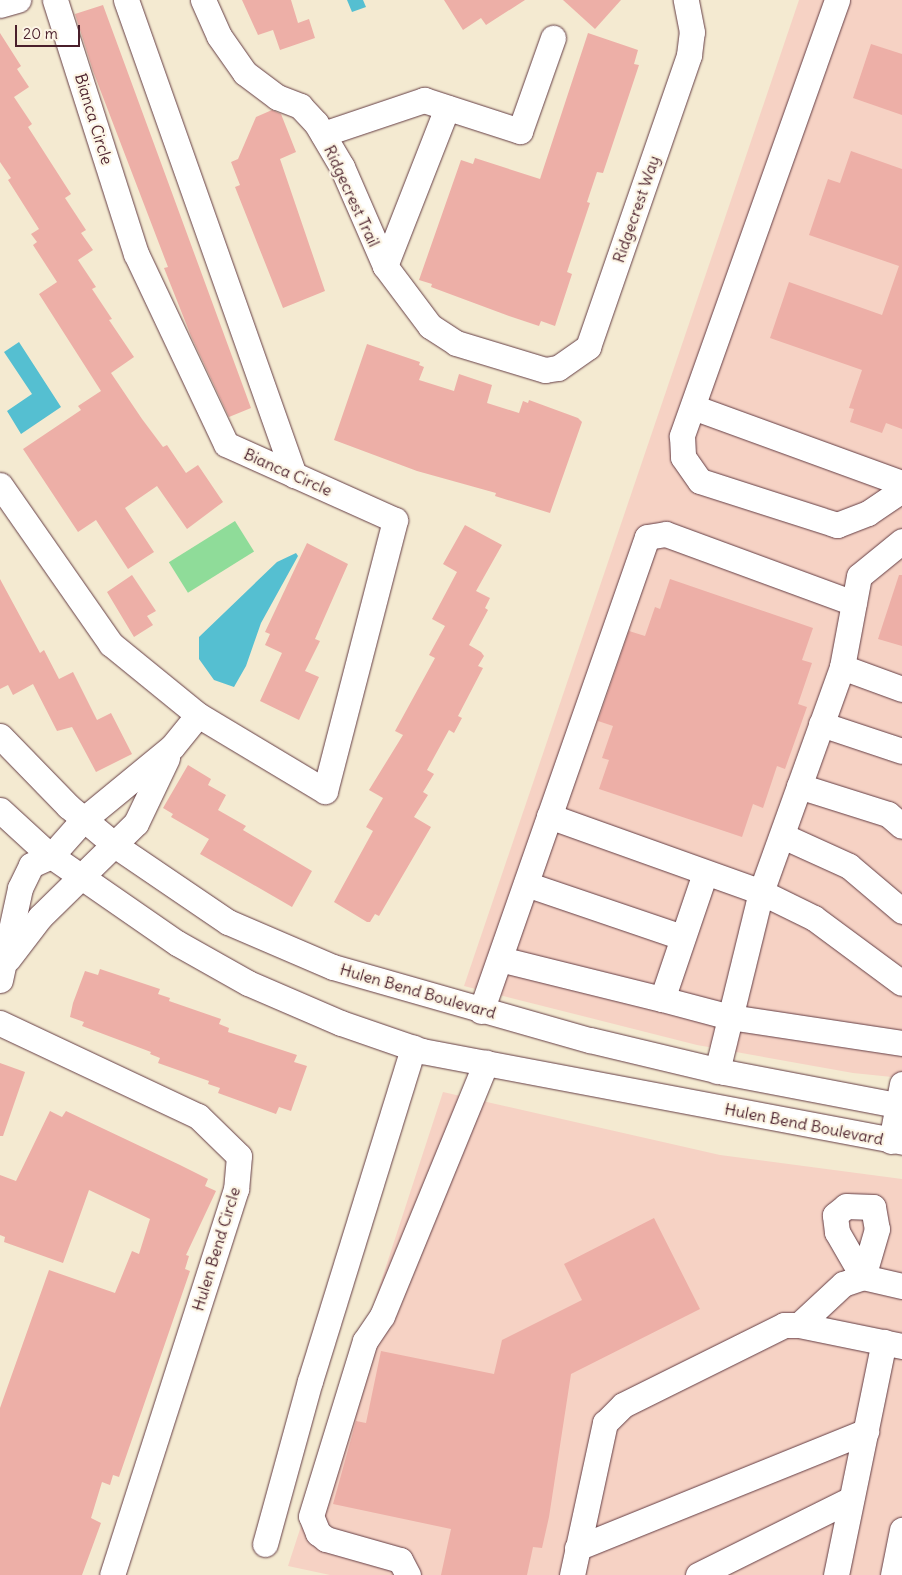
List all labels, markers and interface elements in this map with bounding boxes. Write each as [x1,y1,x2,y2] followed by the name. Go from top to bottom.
[18,15,82,47] scale bar
[23,24,58,43] text: 20 m
[71,71,117,167] street label: Bianca Circle
[320,142,384,250] street label: Ridgecrest Trail
[609,153,663,265] street label: Ridgecrest Way
[241,444,335,500] street label: Bianca Circle
[338,960,498,1022] street label: Hulen Bend Boulevard
[723,1099,885,1149] street label: Hulen Bend Boulevard
[188,1185,244,1313] street label: Hulen Bend Circle

